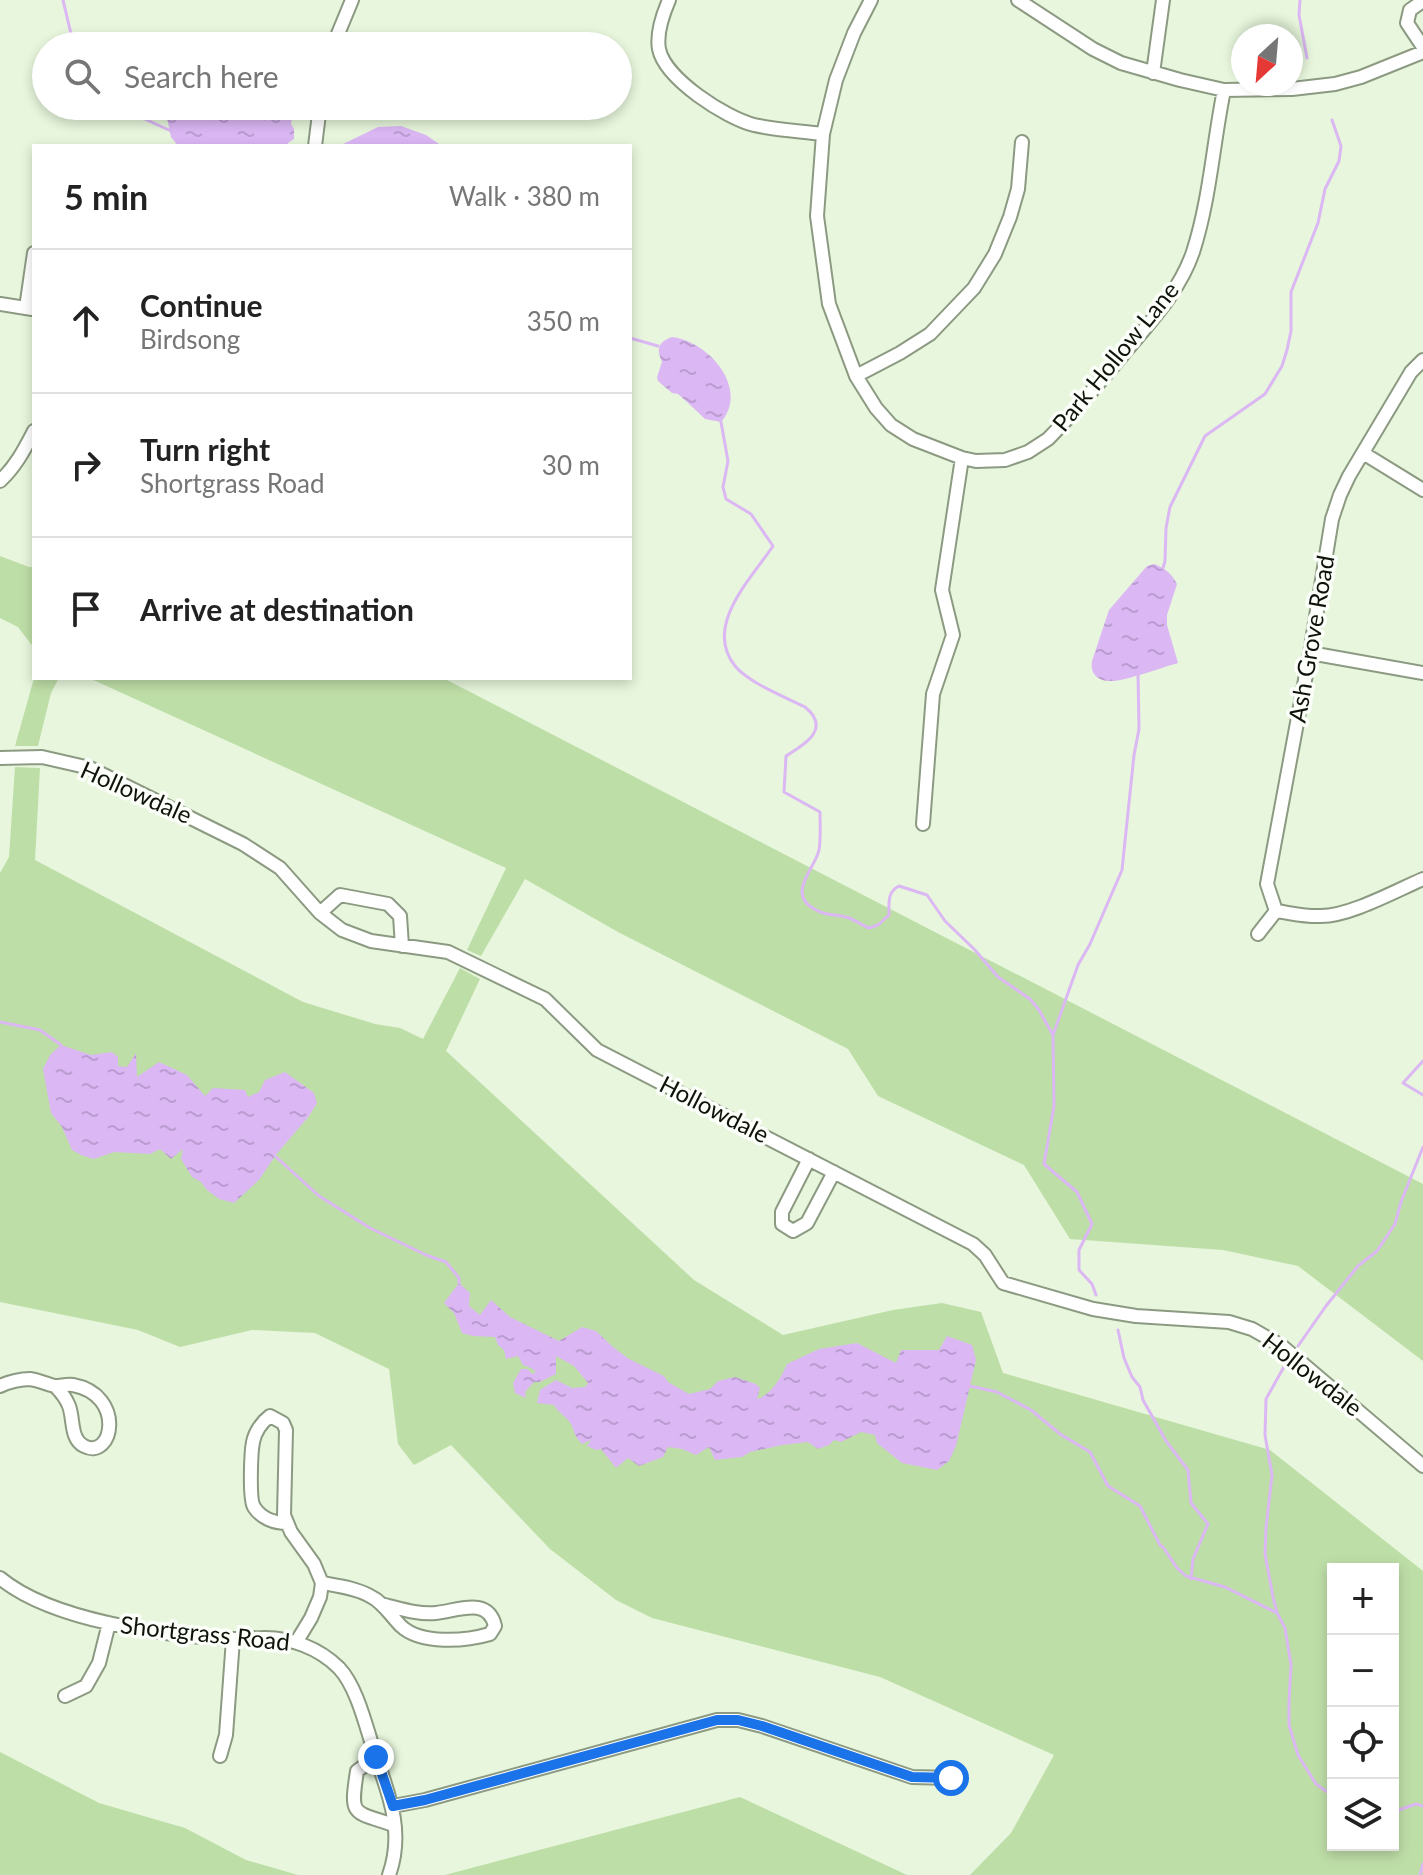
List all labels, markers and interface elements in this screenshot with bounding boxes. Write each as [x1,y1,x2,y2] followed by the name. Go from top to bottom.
[1231,24,1303,96] north arrow
[32,32,632,120] search box
[60,54,104,98] icon: search
[124,58,279,94] text: Search here
[64,176,148,217] text: 5 min
[449,180,600,212] text: Walk · 380 m
[1046,275,1184,437] street label: Park Hollow Lane
[140,287,263,323] text: Continue
[64,299,108,343] icon: ahead
[527,305,600,337] text: 350 m
[140,323,240,355] text: Birdsong
[140,431,270,467] text: Turn right
[64,443,108,487] icon: right
[542,449,600,481] text: 30 m
[140,467,324,499] text: Shortgrass Road
[1282,553,1339,725] street label: Ash Grove Road
[64,587,108,631] icon: arrive
[140,591,414,627] text: Arrive at destination
[76,754,197,829] street label: Hollowdale
[655,1069,774,1149] street label: Hollowdale
[1257,1326,1369,1422] street label: Hollowdale
[1327,1563,1399,1851] map controls
[1327,1563,1399,1635] button: +
[119,1609,291,1656] street label: Shortgrass Road
[1327,1635,1399,1707] button: −
[1327,1707,1399,1779] button: locate
[358,1739,394,1775] route end
[933,1760,969,1796] route start
[1327,1779,1399,1851] button: layers

